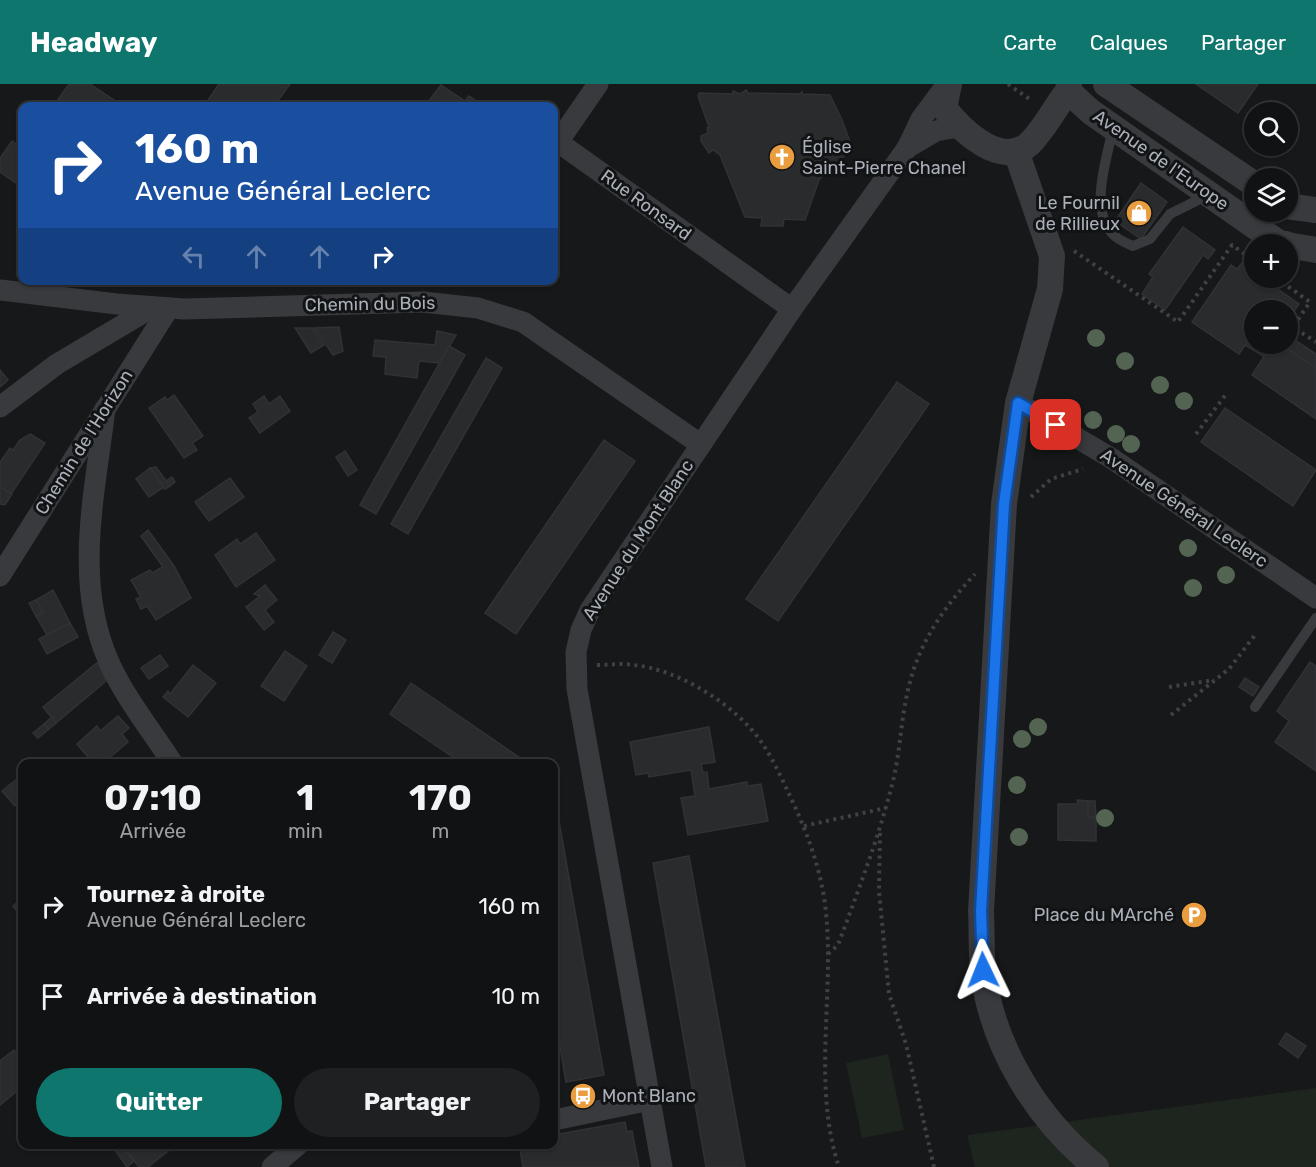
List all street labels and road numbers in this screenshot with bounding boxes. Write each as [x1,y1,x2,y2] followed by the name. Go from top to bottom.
[1089,105,1233,215] street label: Avenue de l'Europe
[596,165,696,245] street label: Rue Ronsard
[305,292,435,316] street label: Chemin du Bois
[30,365,138,519] street label: Chemin de l'Horizon
[1096,444,1272,572] street label: Avenue Général Leclerc
[578,455,698,625] street label: Avenue du Mont Blanc

